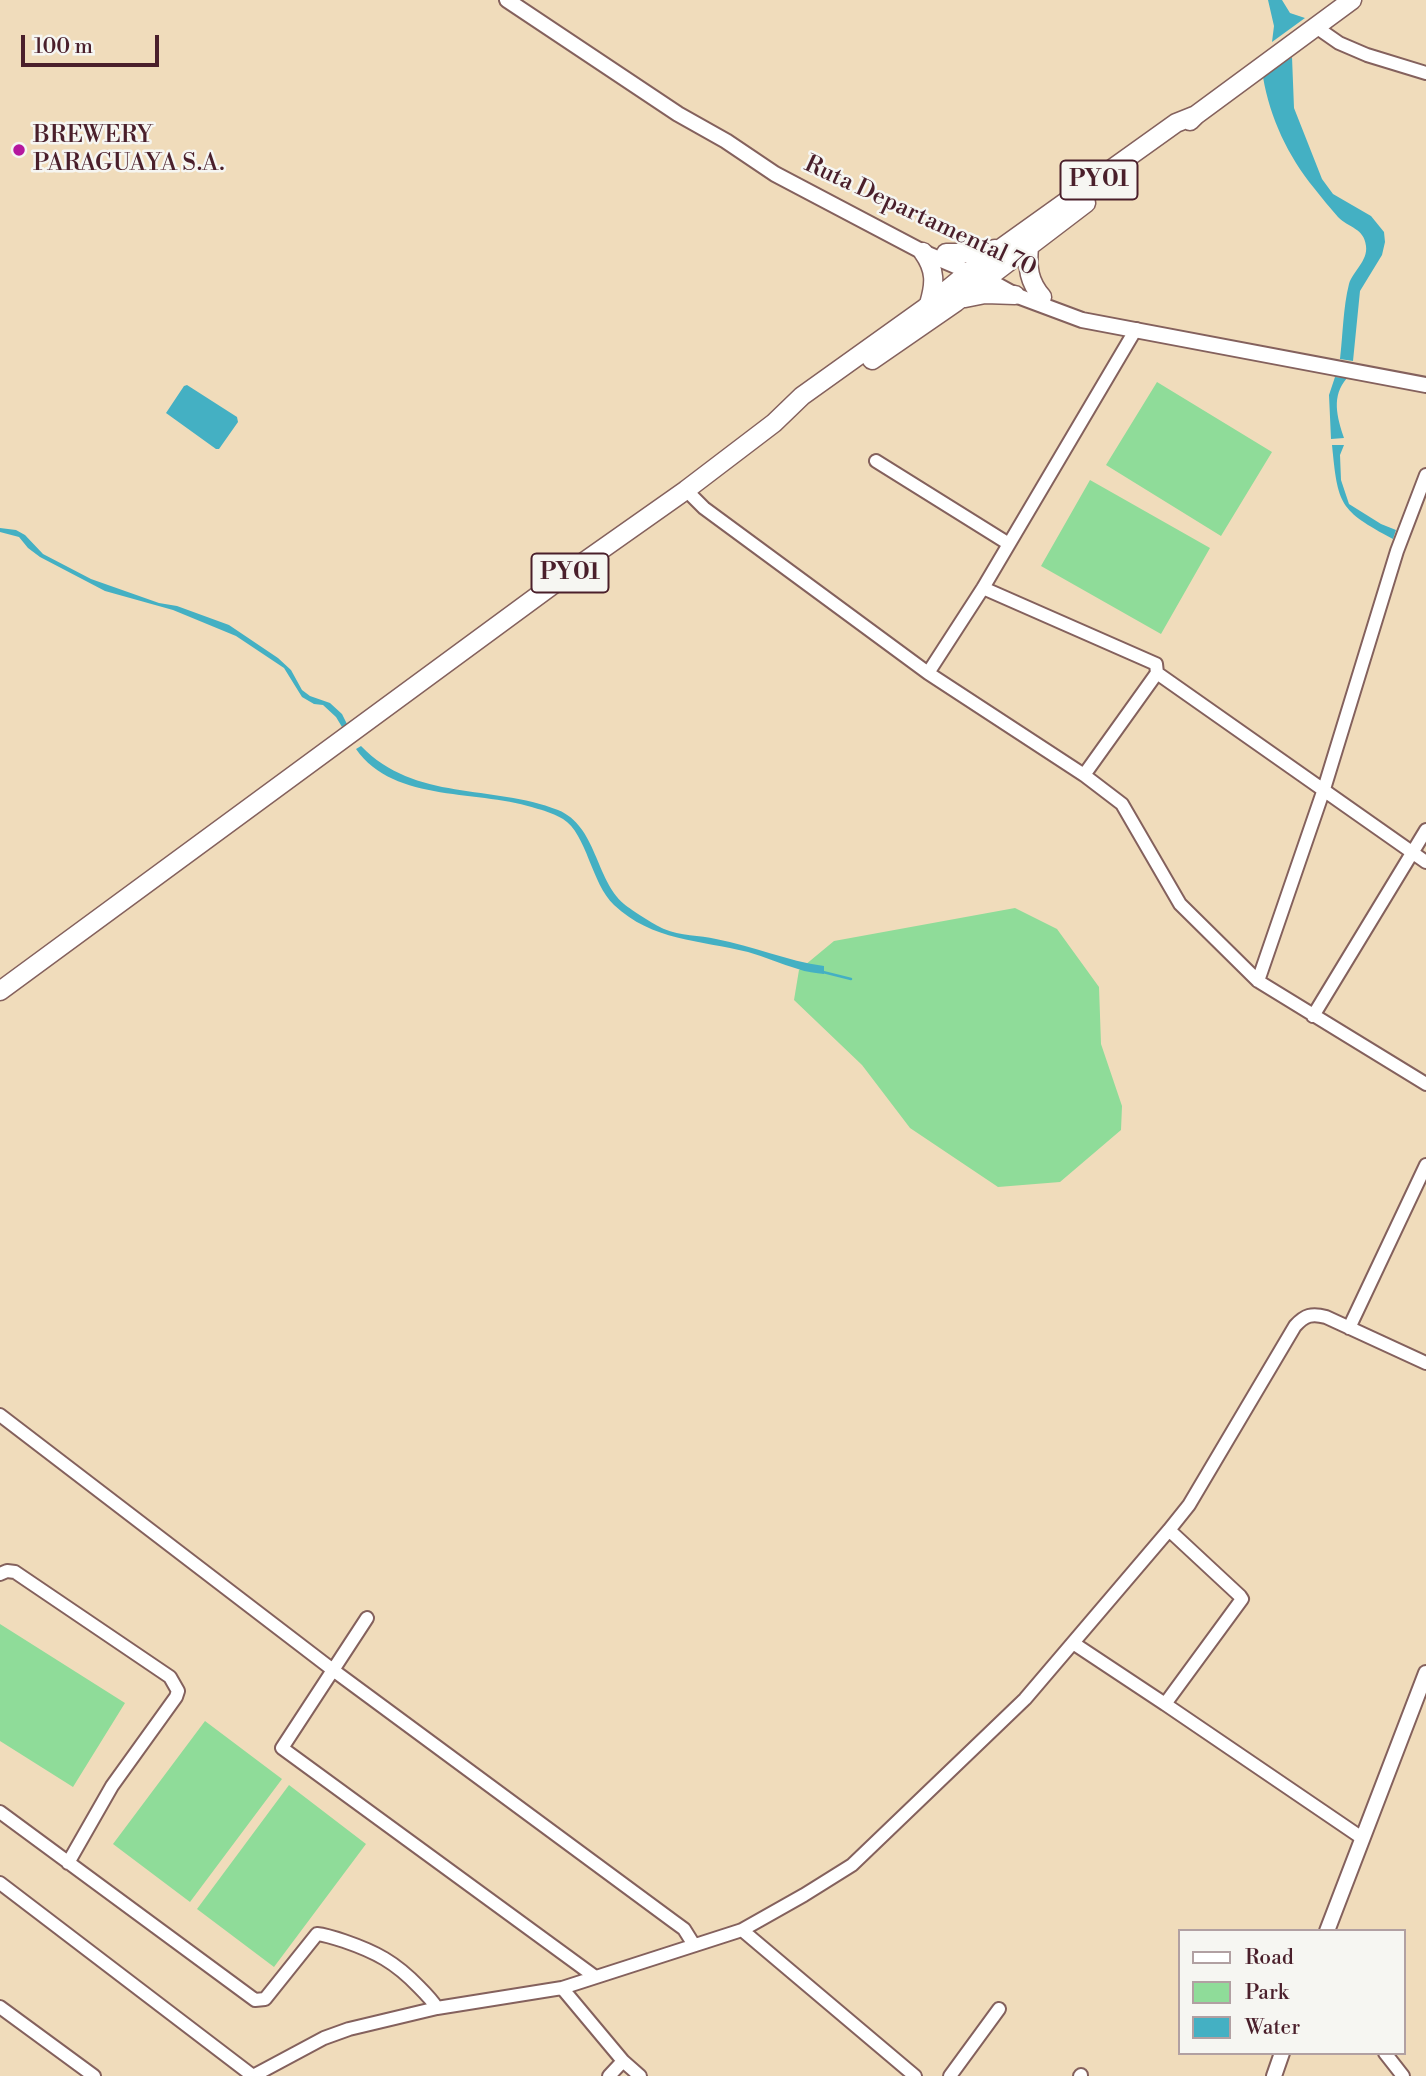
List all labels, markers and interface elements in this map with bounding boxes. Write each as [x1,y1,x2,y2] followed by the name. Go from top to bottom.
[24,21,163,65] scale bar
[34,34,93,60] text: 100 m
[33,122,225,178] place label: BREWERY PARAGUAYA S.A.
[11,142,27,158] marker: BREWERY PARAGUAYA S.A.
[799,150,1041,284] street label: Ruta Departamental 70
[1060,160,1138,200] road number: PY01
[532,554,608,593] road number: PY01
[1178,1929,1405,2055] legend
[1245,1945,1294,1971] text: Road
[1245,1980,1289,2006] text: Park
[1245,2015,1300,2041] text: Water

